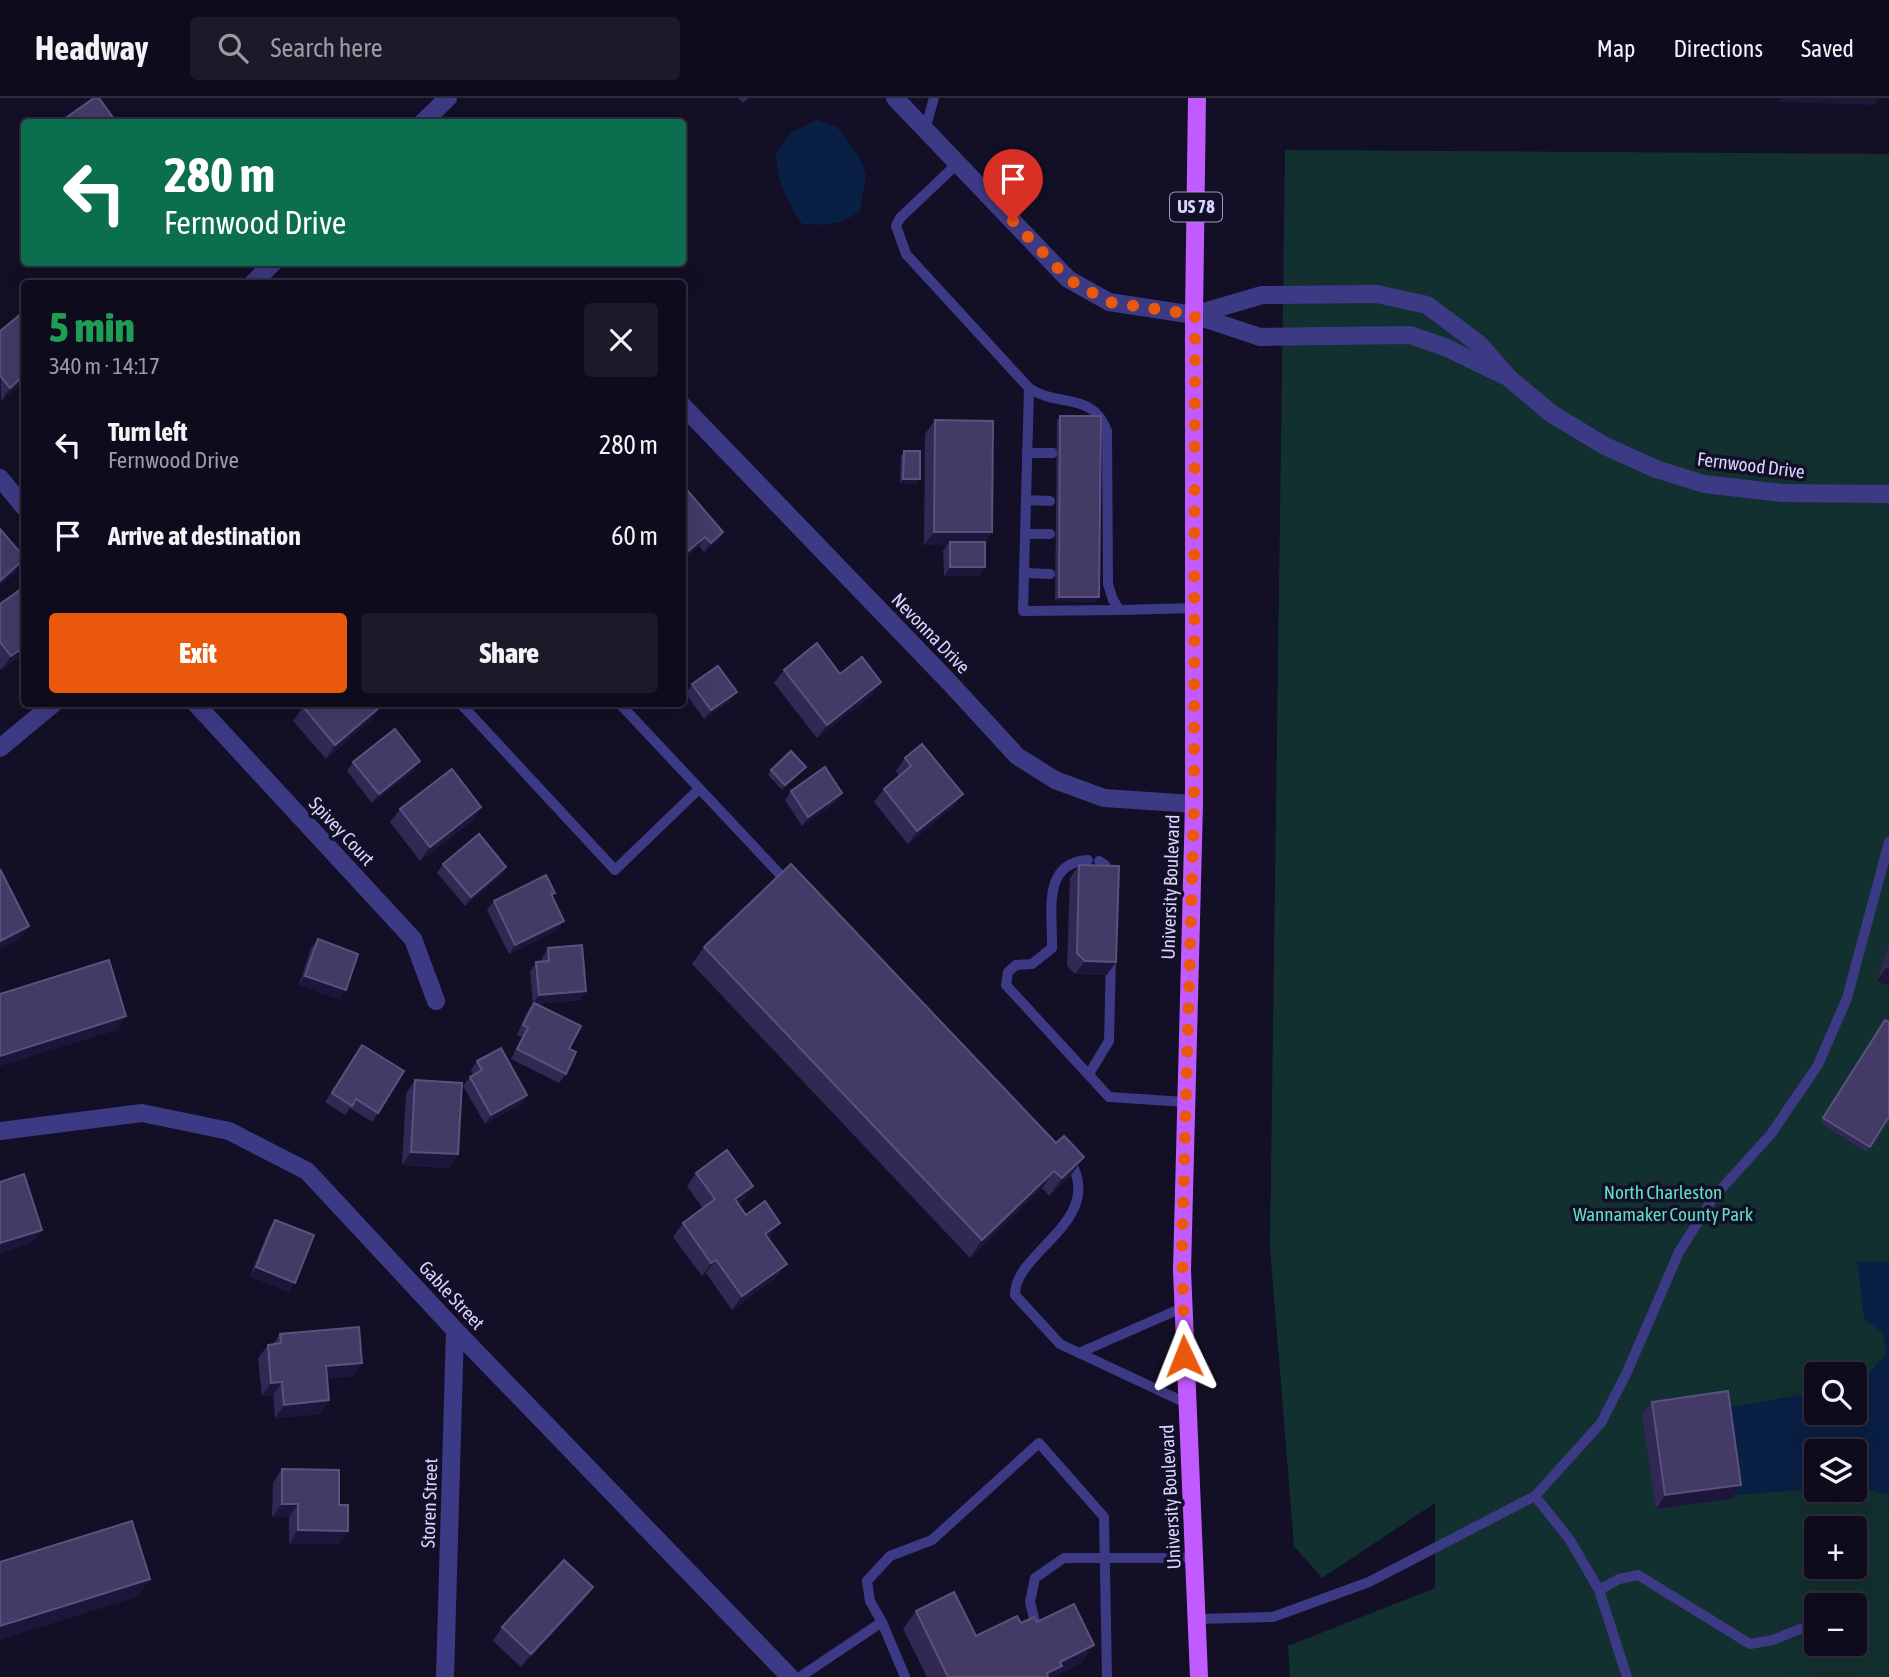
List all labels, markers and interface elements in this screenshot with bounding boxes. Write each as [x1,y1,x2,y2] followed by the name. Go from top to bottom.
[190,17,680,80] search box
[35,29,148,67] text: Headway
[214,29,252,67] icon: search
[270,33,383,63] text: Search here
[1597,35,1635,62] text: Map
[1673,35,1763,62] text: Directions
[1801,35,1854,62] text: Saved
[164,146,275,202] text: 280 m
[49,147,140,238] icon: left
[983,149,1043,221] pin
[994,160,1032,198] icon: arrive
[1170,192,1222,222] road number: US 78
[164,204,346,241] text: Fernwood Drive
[49,303,135,351] text: 5 min
[584,303,658,377] button: close
[49,353,160,379] text: 340 m · 14:17
[108,417,188,447] text: Turn left
[49,426,87,464] icon: left
[599,430,658,460] text: 280 m
[108,447,239,473] text: Fernwood Drive
[1696,447,1806,483] street label: Fernwood Drive
[49,517,87,555] icon: arrive
[108,521,301,551] text: Arrive at destination
[611,521,658,551] text: 60 m
[887,588,975,678] street label: Nevonna Drive
[49,613,347,693] button: Exit
[361,613,658,693] button: Share
[305,792,379,870] street label: Spivey Court
[1156,814,1184,960] street label: University Boulevard
[1573,1181,1754,1225] park label: North Charleston Wannamaker County Park
[415,1256,489,1334] street label: Gable Street
[1147,1319,1221,1393] position arrow
[1804,1362,1867,1656] map controls
[1804,1362,1867,1425] button: search
[1155,1424,1185,1570] street label: University Boulevard
[1804,1439,1867,1502] button: layers
[416,1458,442,1548] street label: Storen Street
[1804,1516,1867,1579] button: +
[1804,1593,1867,1656] button: −

